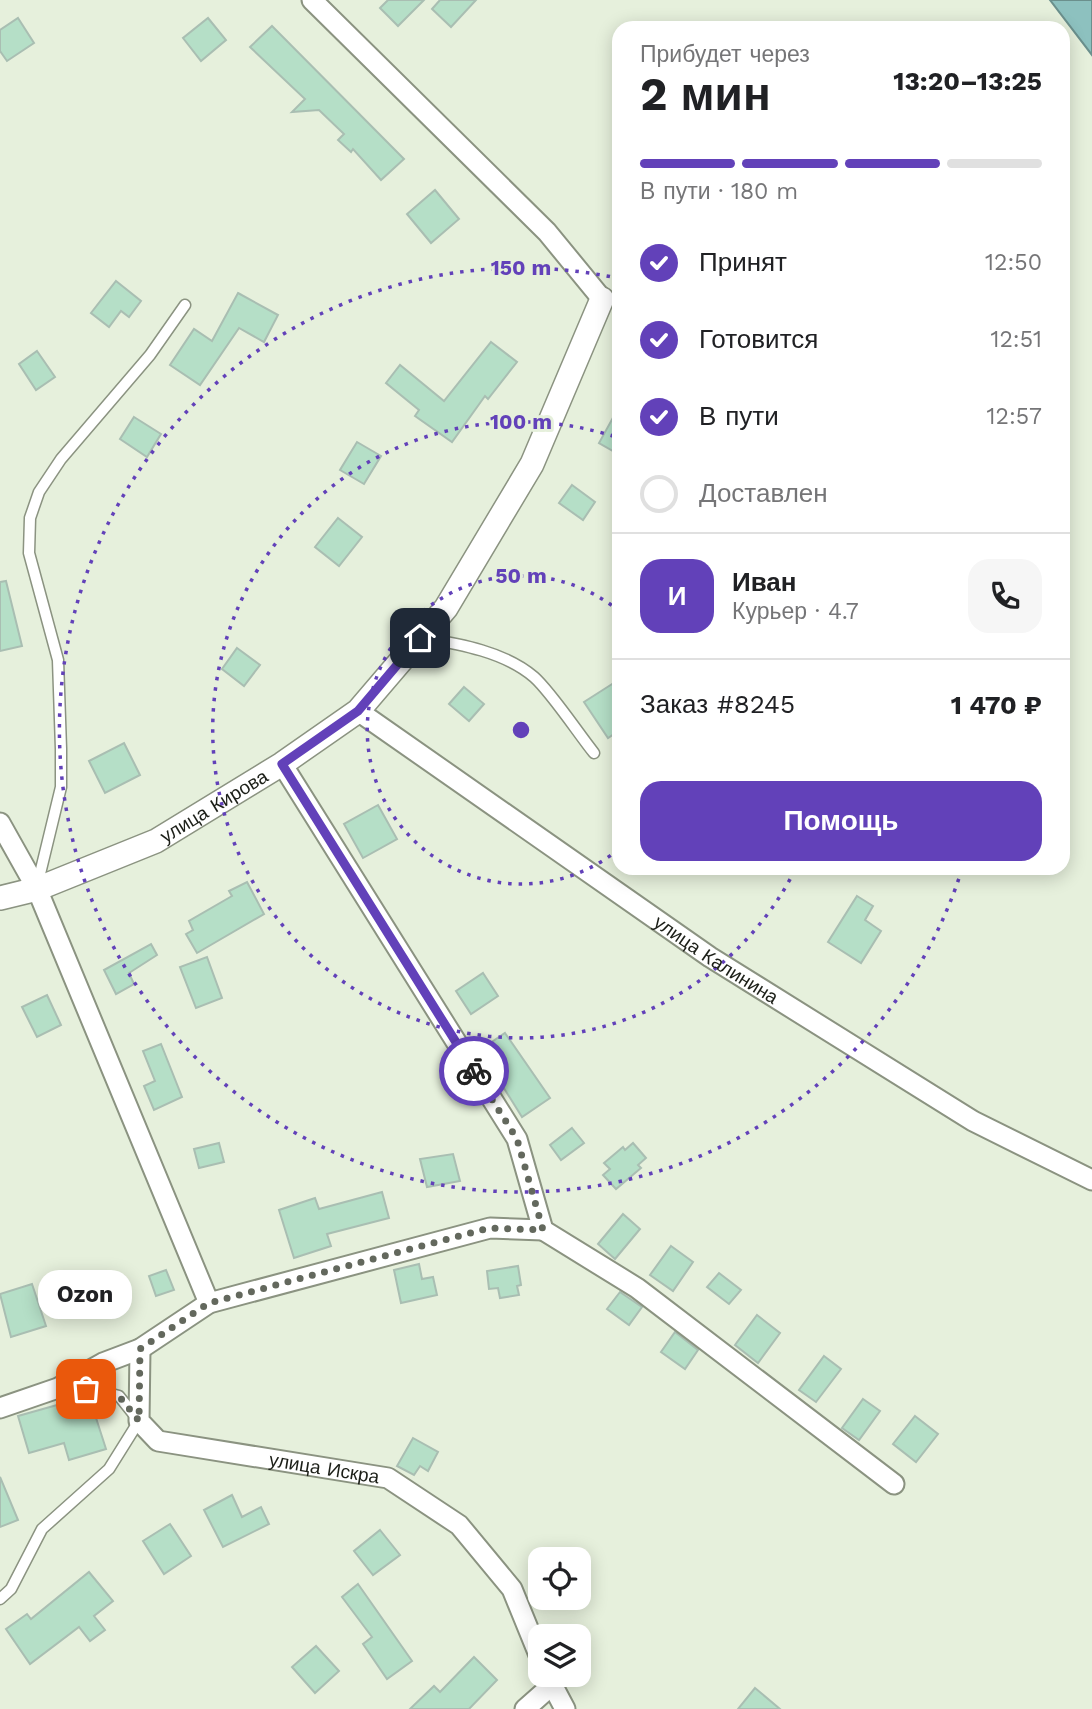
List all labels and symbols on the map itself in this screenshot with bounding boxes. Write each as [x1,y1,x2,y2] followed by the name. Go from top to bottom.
[491,255,551,280] text: 150 m
[490,409,552,434] text: 100 m
[495,563,547,588] text: 50 m
[390,608,450,668] pin
[509,718,533,742] centre of rings
[156,764,272,847] street label: улица Кирова
[650,910,783,1009] street label: улица Калинина
[439,1036,509,1106] courier
[39,1270,133,1319] callout: Ozon
[56,1359,116,1419] pin
[267,1448,382,1488] street label: улица Искра

